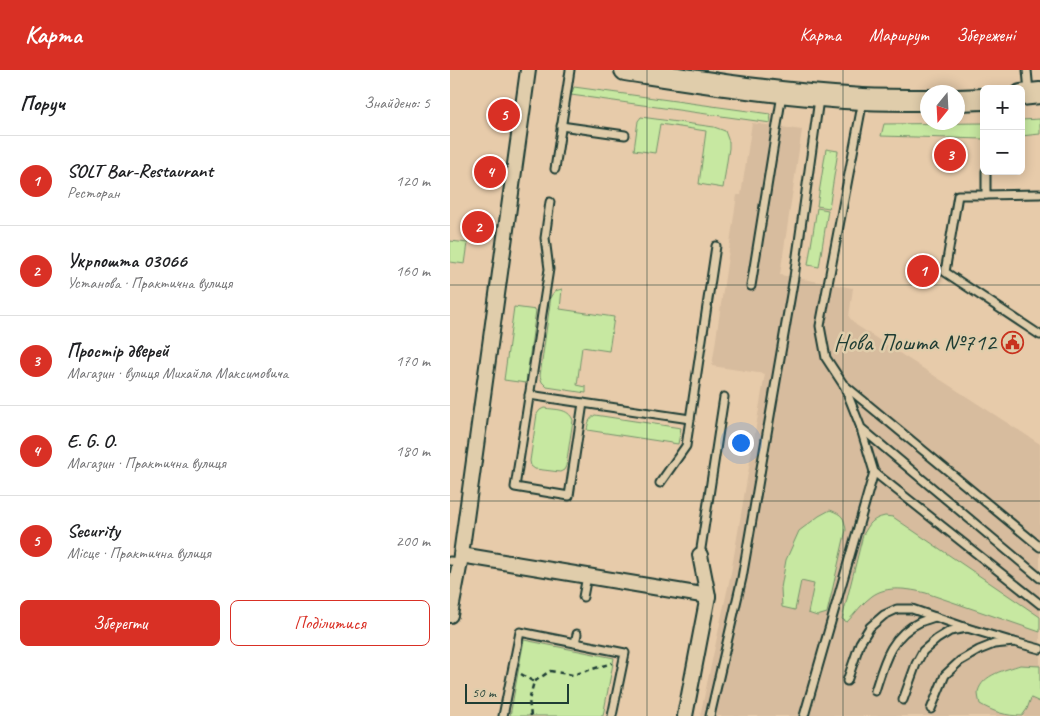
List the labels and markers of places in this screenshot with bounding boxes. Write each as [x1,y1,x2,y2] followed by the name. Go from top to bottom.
[488,96,520,134] pin: 5
[934,136,966,174] pin: 3
[474,153,506,191] pin: 4
[462,208,494,246] pin: 2
[907,252,939,290] pin: 1
[834,327,998,357] place label: Нова Пошта №712
[1000,330,1024,354] public building icon: Нова Пошта №712

